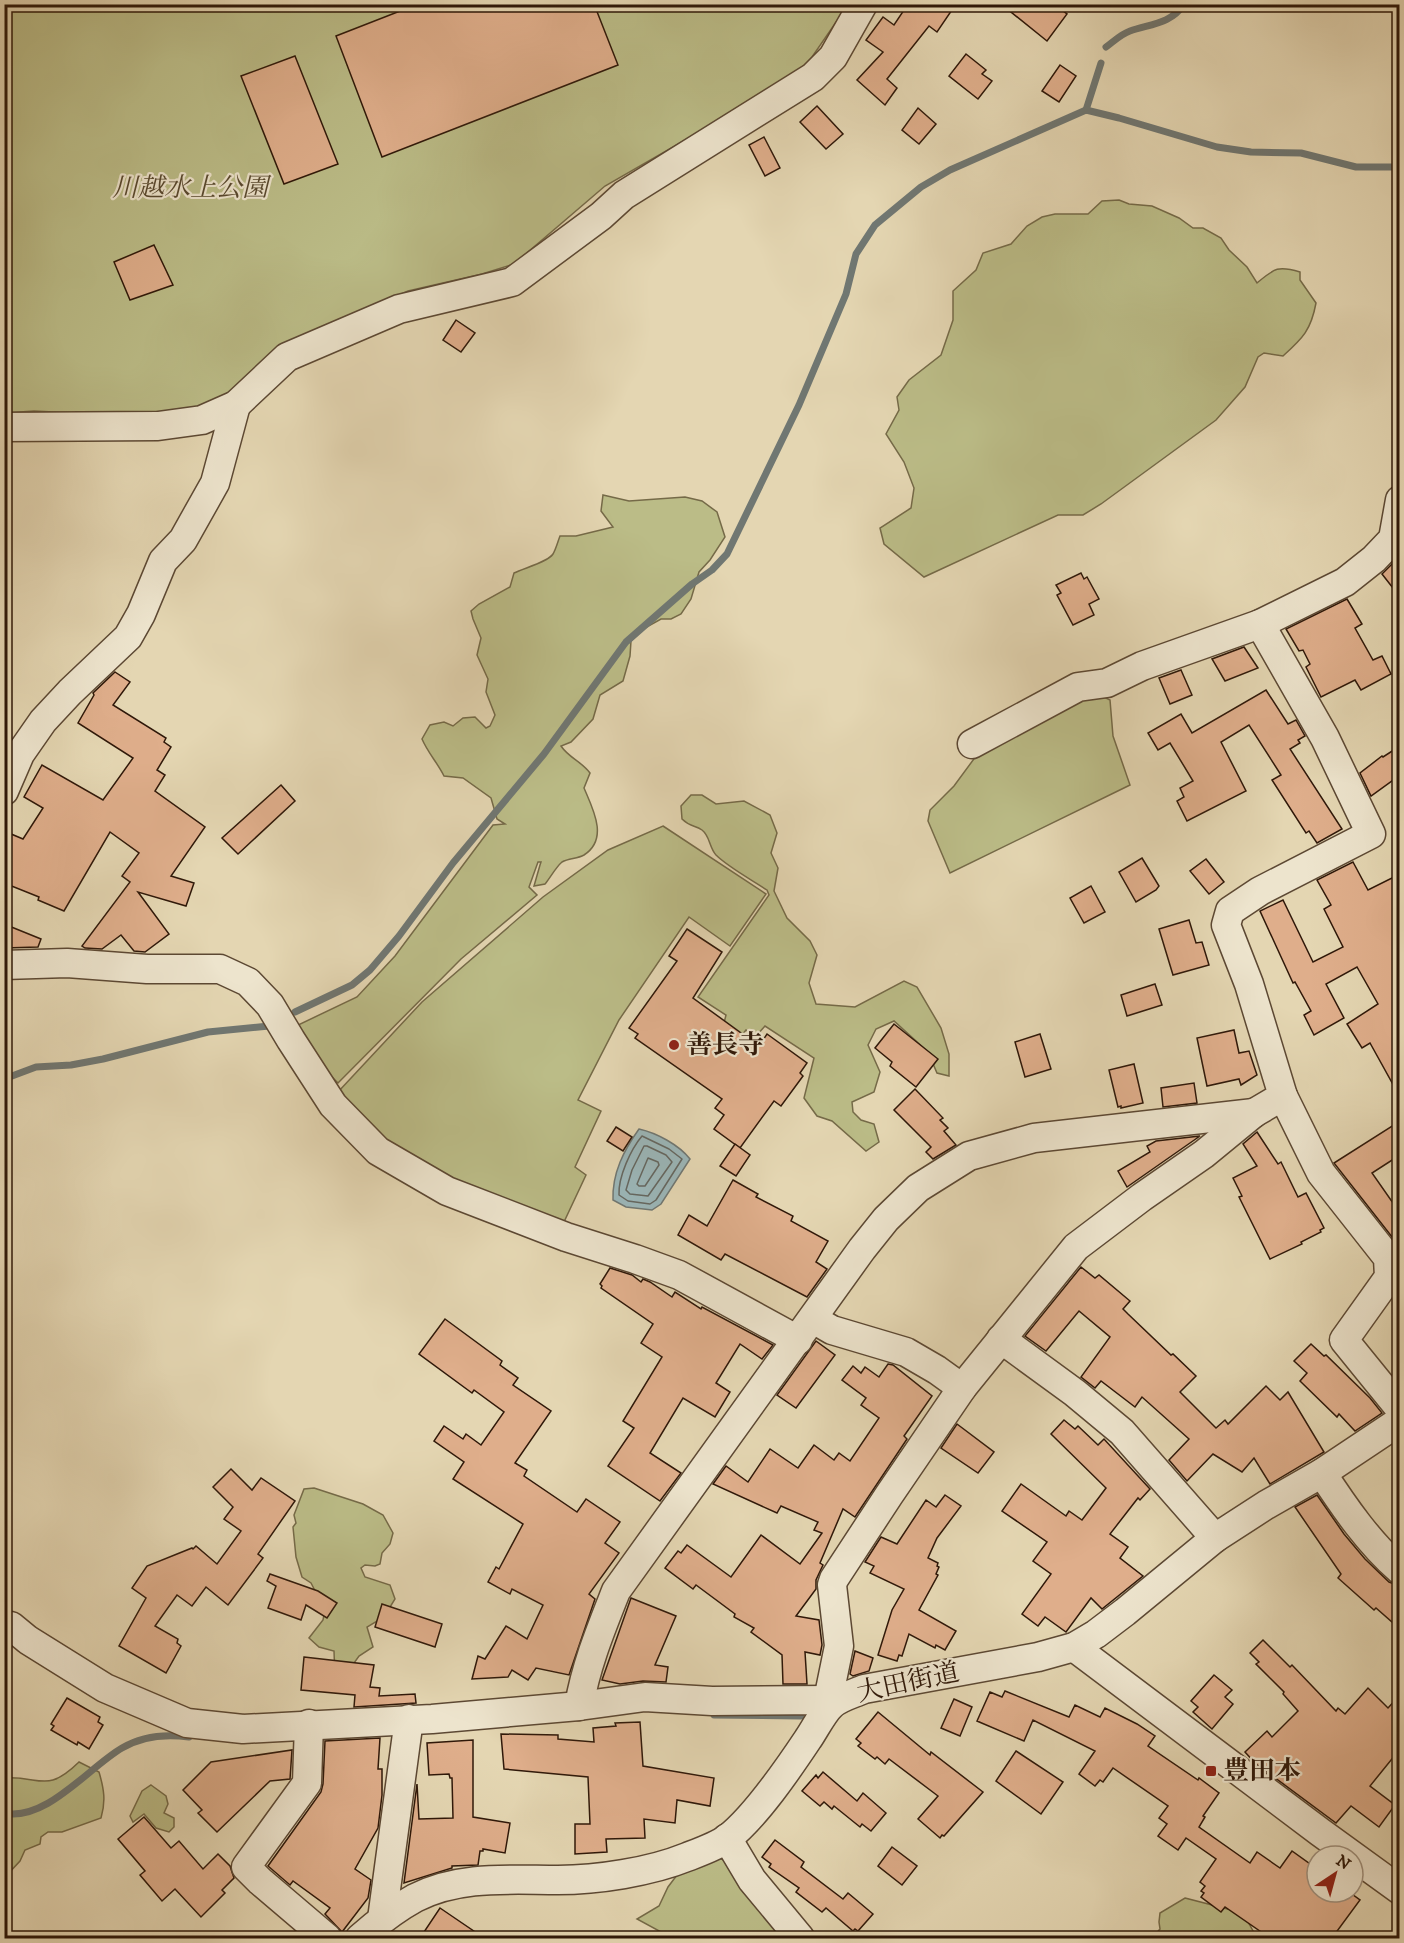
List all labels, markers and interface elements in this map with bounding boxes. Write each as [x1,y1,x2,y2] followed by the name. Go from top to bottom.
[112,172,272,205] park label: 川越水上公園
[686,1029,764,1062] place label: 善長寺
[667,1038,681,1052] marker: 善長寺
[854,1656,962,1710] street label: 大田街道
[1223,1755,1301,1788] place label: 豊田本
[1204,1764,1218,1778] marker: 豊田本
[1305,1844,1365,1904] north arrow
[1332,1851,1354,1875] text: N

